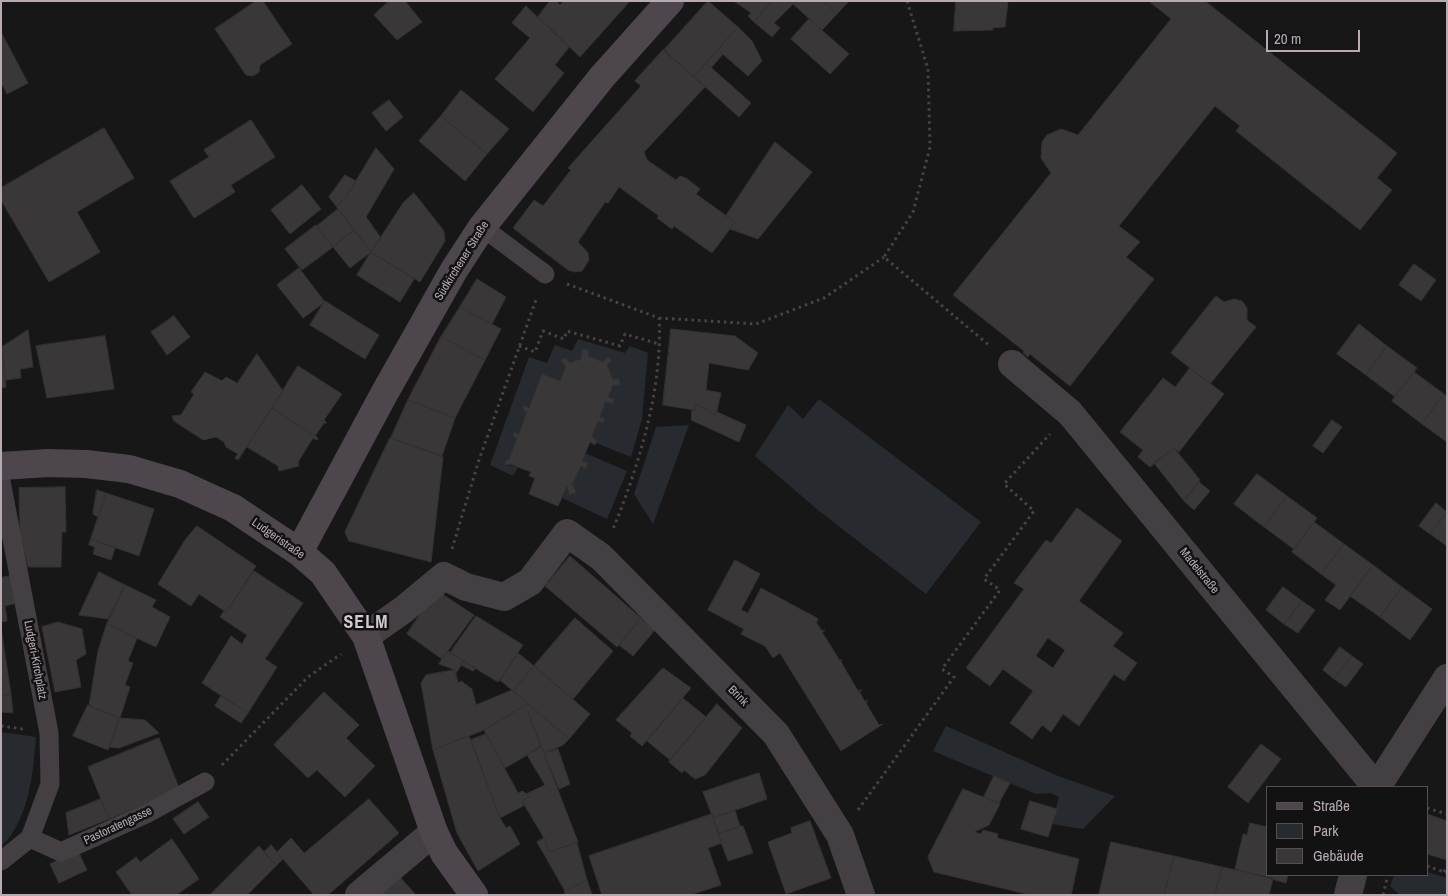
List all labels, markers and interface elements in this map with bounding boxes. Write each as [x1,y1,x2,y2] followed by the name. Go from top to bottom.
[1268,20,1362,52] scale bar
[1274,28,1301,49] text: 20 m
[432,219,492,303] street label: Südkirchener Straße
[249,516,307,562] street label: Ludgeristraße
[1176,545,1222,597] street label: Madelstraße
[343,612,389,634] district label: SELM
[20,619,50,701] street label: Ludgeri-Kirchplatz
[725,683,751,709] street label: Brink
[1266,786,1428,876] legend
[1313,795,1350,816] text: Straße
[81,804,155,848] street label: Pastoratengasse
[1313,820,1338,841] text: Park
[1313,845,1364,866] text: Gebäude

